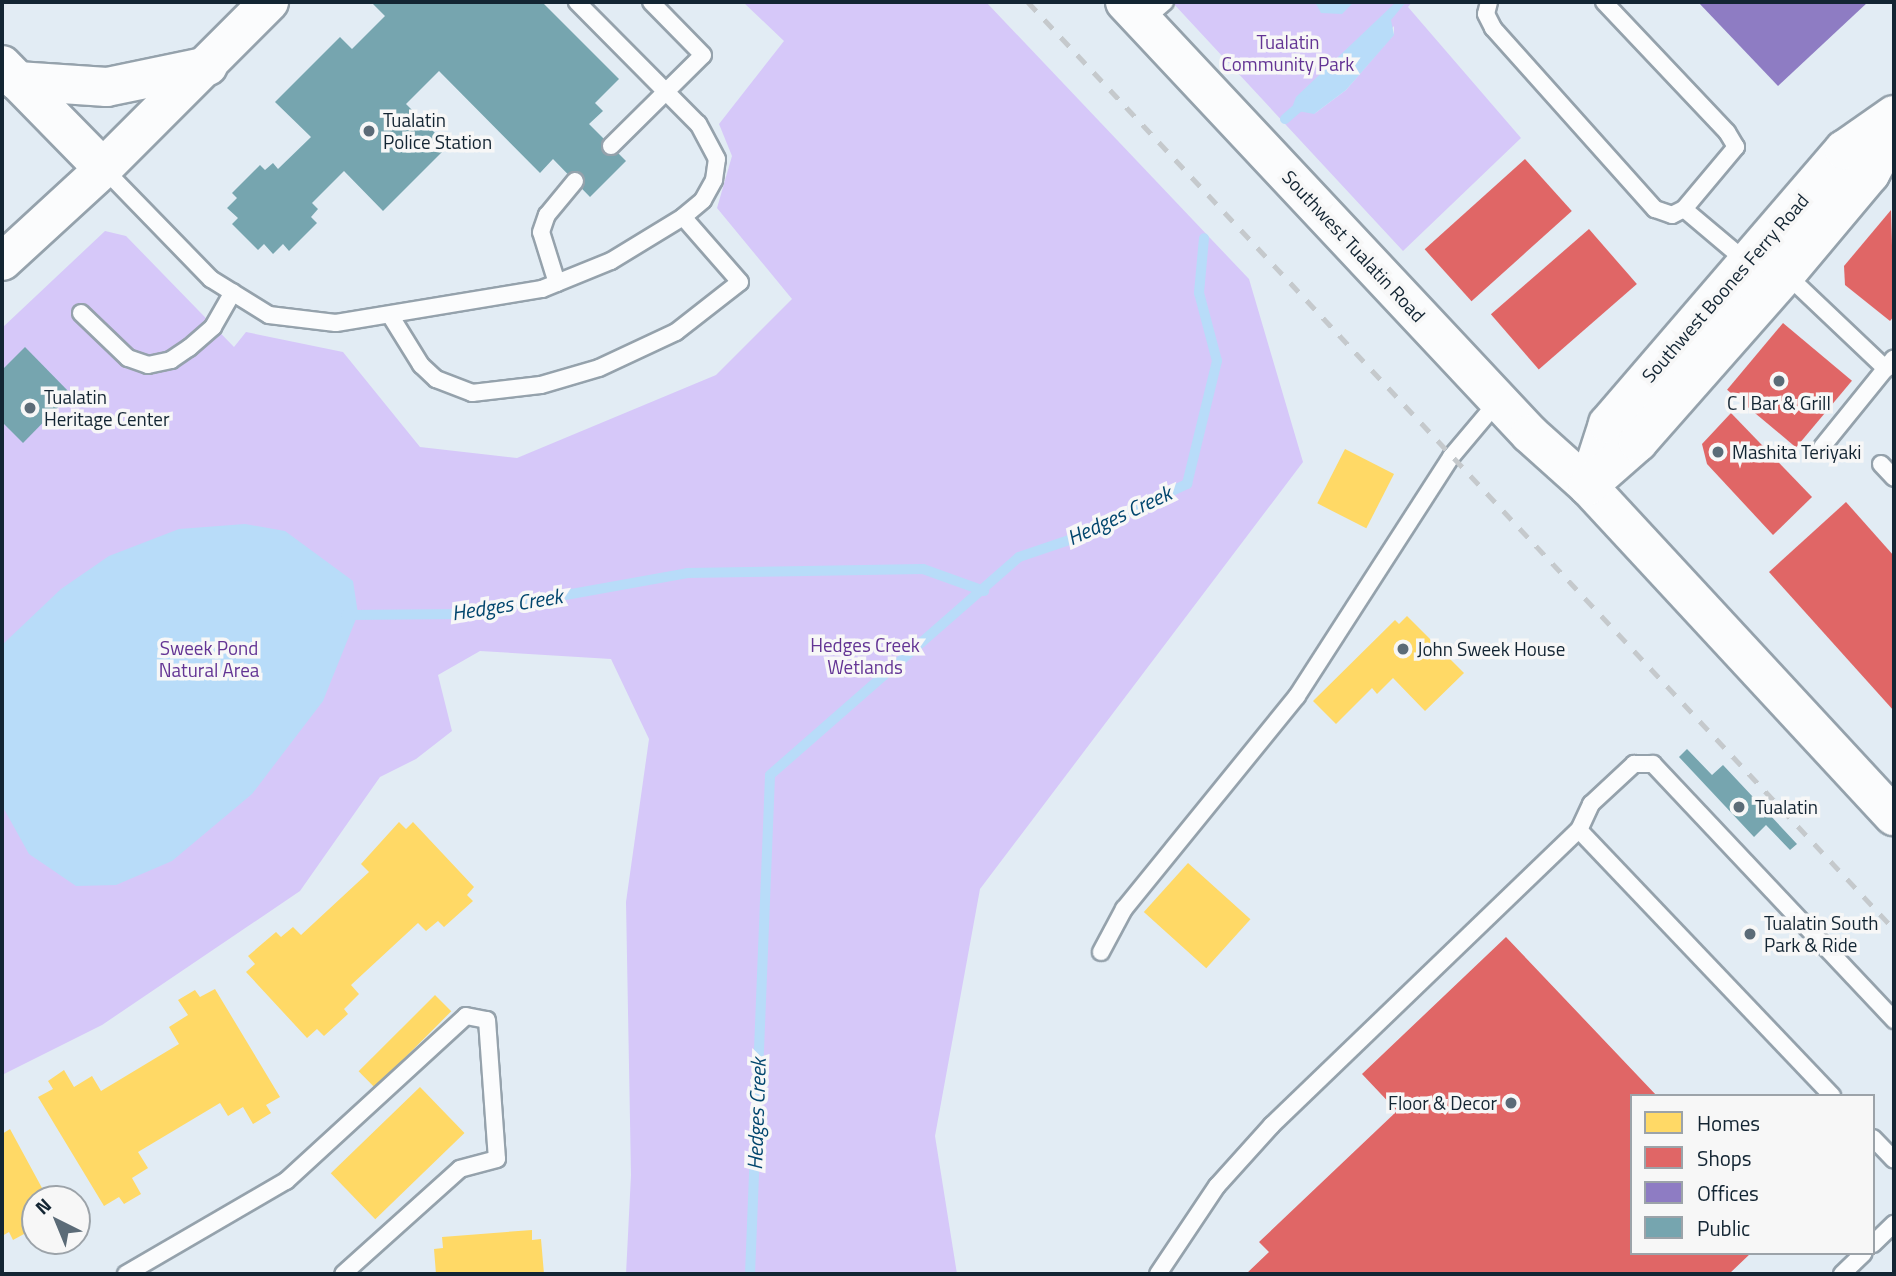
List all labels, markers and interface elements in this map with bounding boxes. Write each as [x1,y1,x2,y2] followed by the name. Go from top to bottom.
[1222,31,1354,75] park label: Tualatin Community Park
[383,109,492,153] place label: Tualatin Police Station
[361,123,377,139] marker: Tualatin Police Station
[1278,165,1430,327] street label: Southwest Tualatin Road
[1637,189,1813,387] street label: Southwest Boones Ferry Road
[1771,373,1787,389] marker: C I Bar & Grill
[44,386,170,430] place label: Tualatin Heritage Center
[1727,392,1831,414] place label: C I Bar & Grill
[22,400,38,416] marker: Tualatin Heritage Center
[1732,441,1861,463] place label: Mashita Teriyaki
[1710,444,1726,460] marker: Mashita Teriyaki
[1063,480,1175,550] water label: Hedges Creek
[450,583,564,625] water label: Hedges Creek
[810,634,920,678] park label: Hedges Creek Wetlands
[159,637,259,681] park label: Sweek Pond Natural Area
[1417,638,1565,660] place label: John Sweek House
[1395,641,1411,657] marker: John Sweek House
[1755,796,1818,818] place label: Tualatin
[1729,797,1749,817] marker: Tualatin
[1764,912,1878,956] place label: Tualatin South Park & Ride
[1742,926,1758,942] marker: Tualatin South Park & Ride
[741,1058,771,1170] water label: Hedges Creek
[1388,1092,1497,1114] place label: Floor & Decor
[1630,1094,1875,1255] legend
[1503,1095,1519,1111] marker: Floor & Decor
[1697,1107,1760,1139] text: Homes
[1697,1142,1752,1174] text: Shops
[1697,1177,1759,1209] text: Offices
[21,1185,91,1255] north arrow
[28,1191,57,1221] text: N
[1697,1212,1750,1244] text: Public

